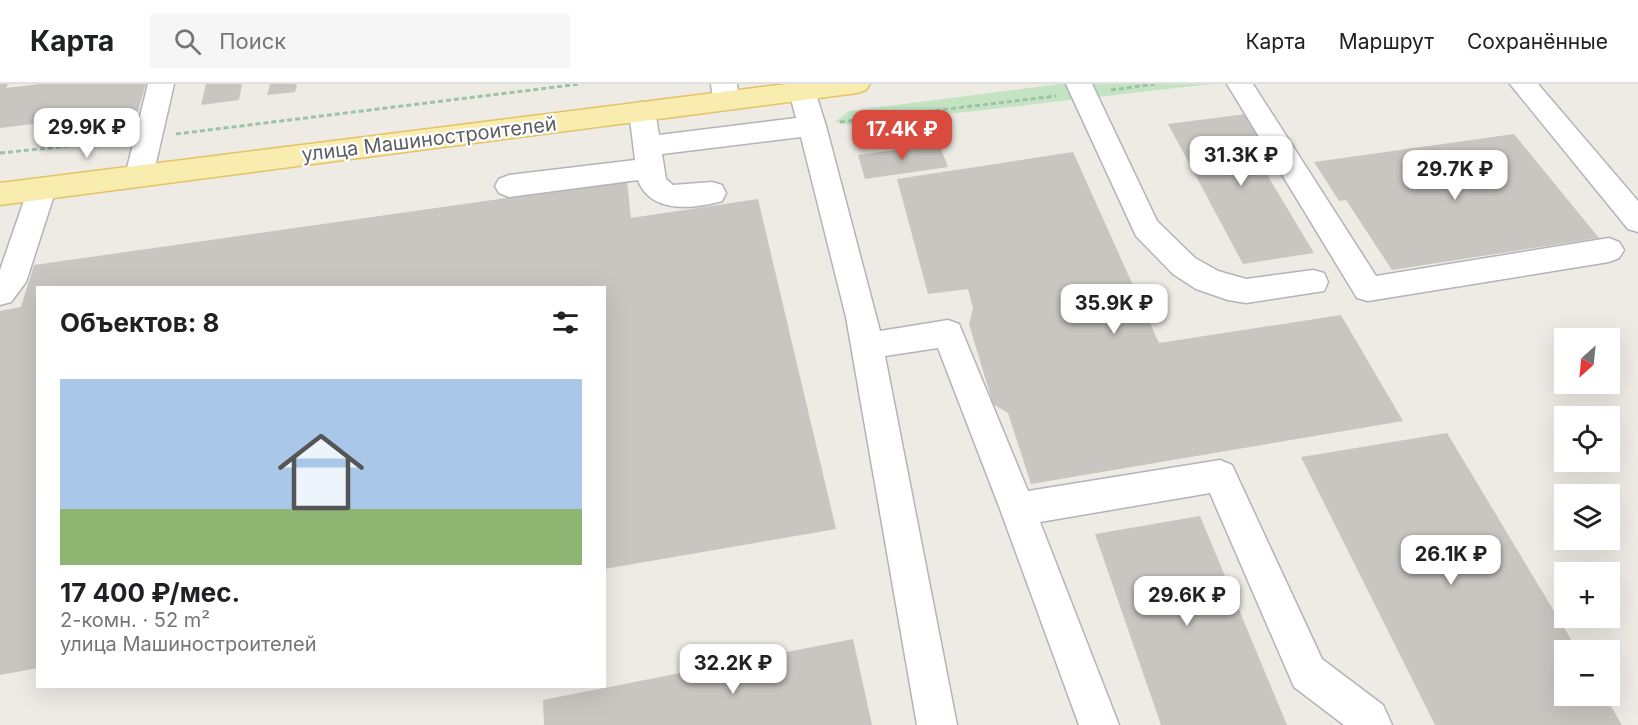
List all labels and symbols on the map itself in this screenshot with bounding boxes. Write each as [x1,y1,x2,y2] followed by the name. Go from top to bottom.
[32,108,142,159] pin: 29.9K ₽
[847,110,957,161] pin: 17.4K ₽
[300,111,558,167] street label: улица Машиностроителей
[1186,136,1296,187] pin: 31.3K ₽
[1400,150,1510,201] pin: 29.7K ₽
[1059,284,1169,335] pin: 35.9K ₽
[1554,328,1620,394] north arrow
[1396,535,1506,586] pin: 26.1K ₽
[1132,576,1242,627] pin: 29.6K ₽
[678,644,788,695] pin: 32.2K ₽

